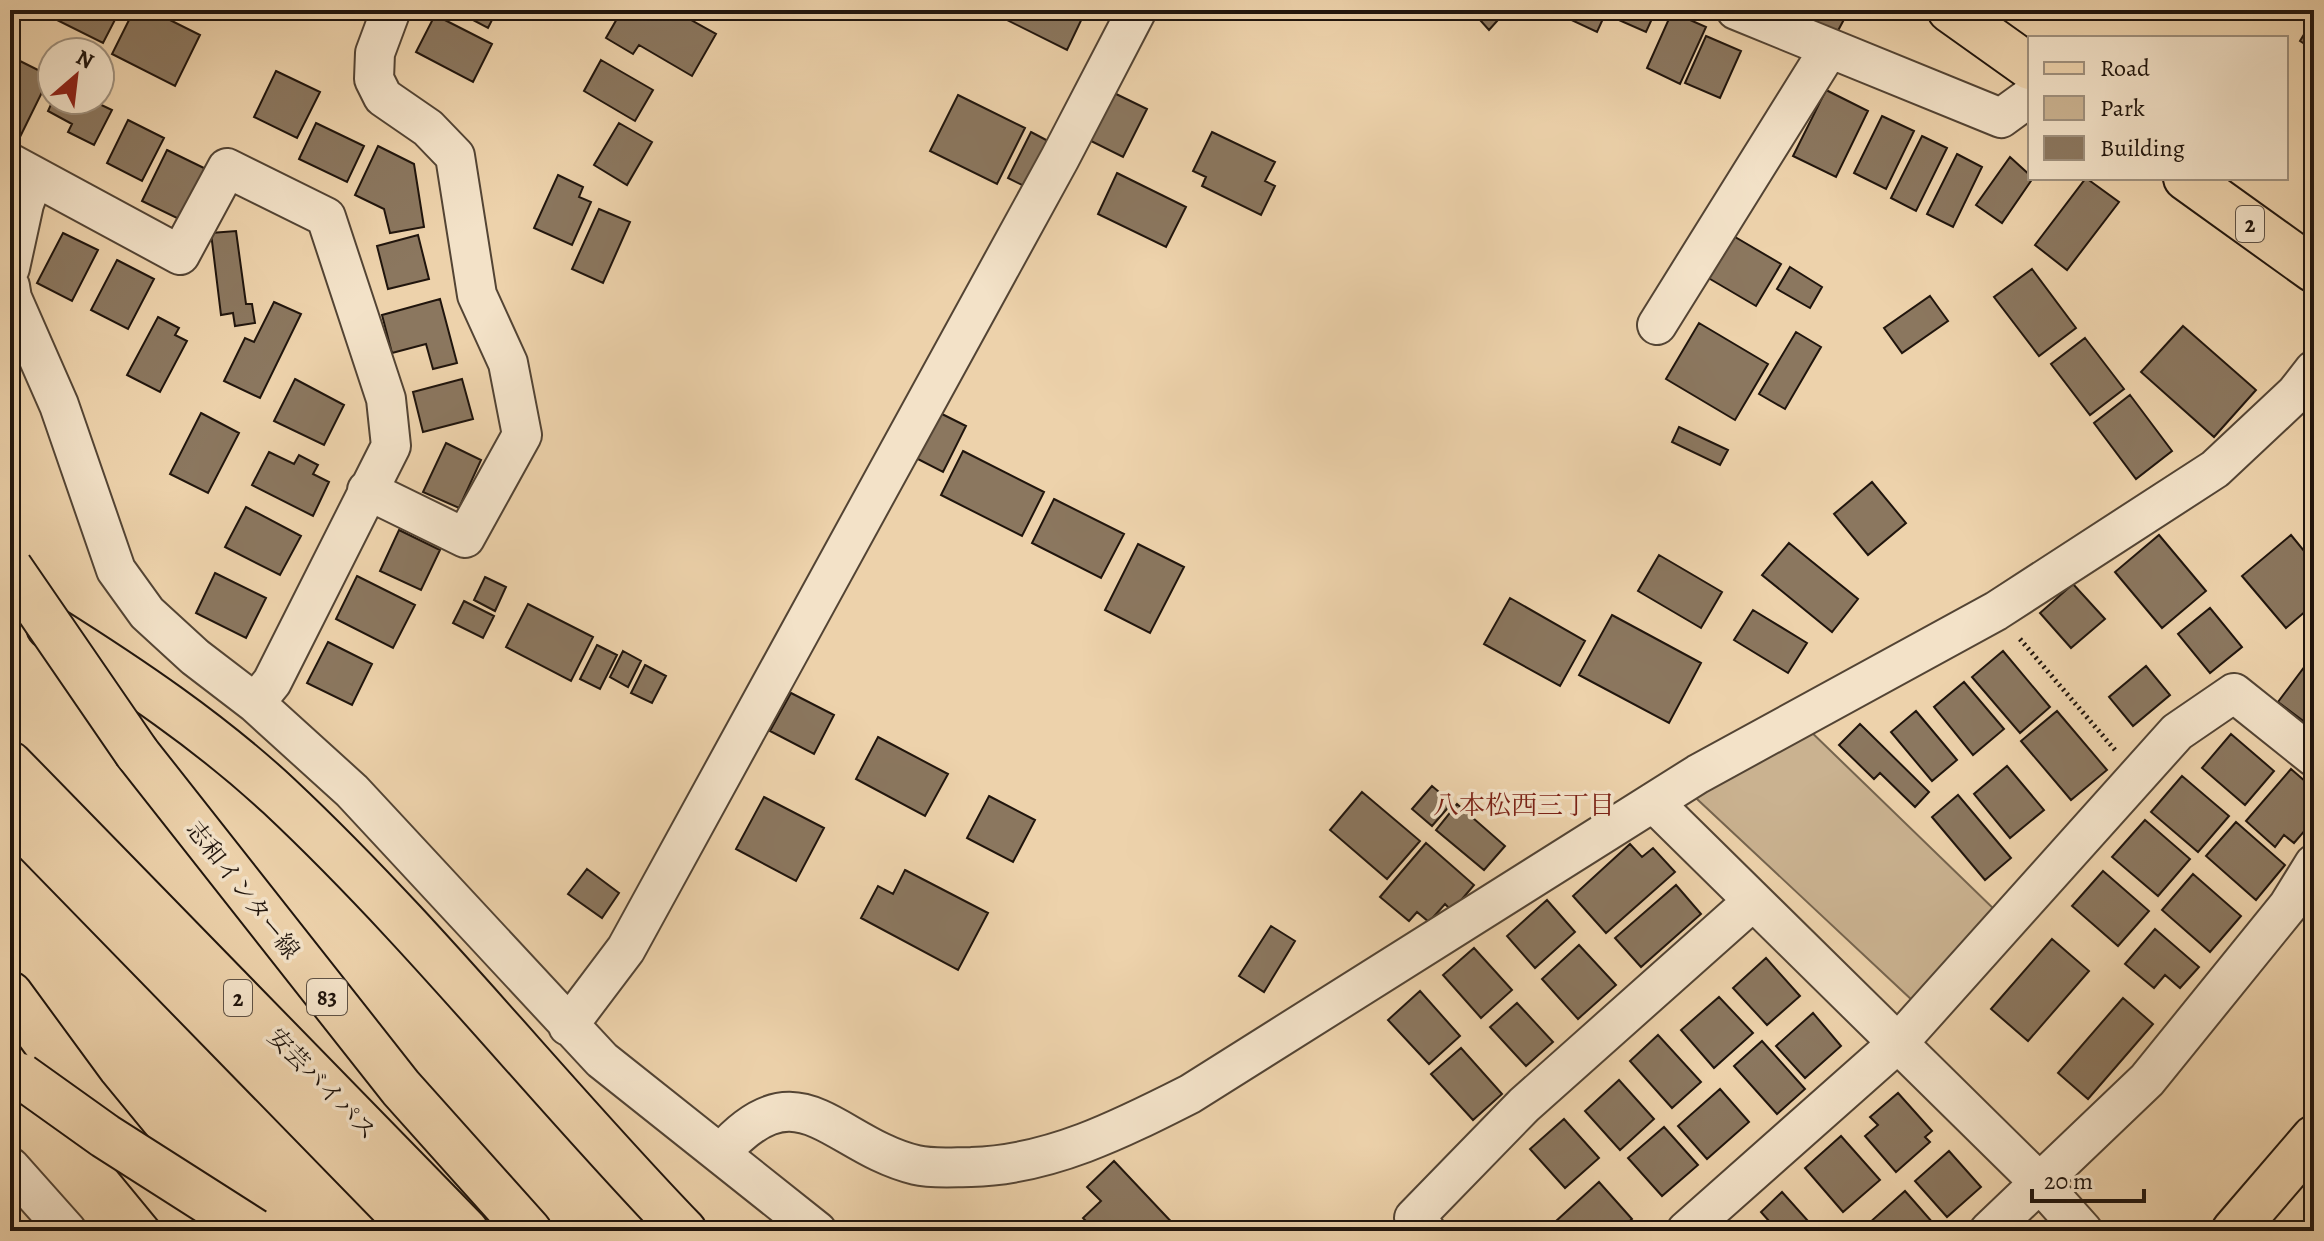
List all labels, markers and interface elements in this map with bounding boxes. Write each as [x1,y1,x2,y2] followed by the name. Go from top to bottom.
[36,36,116,116] north arrow
[2028,36,2288,180] legend
[71,42,99,76] text: N
[2100,52,2150,84] text: Road
[2100,92,2145,124] text: Park
[2100,132,2185,164] text: Building
[2236,206,2264,242] road number: 2
[1433,788,1615,823] district label: 八本松西三丁目
[179,814,307,966] street label: 志和インター線
[307,979,347,1015] road number: 83
[224,980,252,1016] road number: 2
[261,1021,383,1147] street label: 安芸バイパス
[2032,1153,2144,1203] scale bar
[2044,1165,2093,1197] text: 20 m

